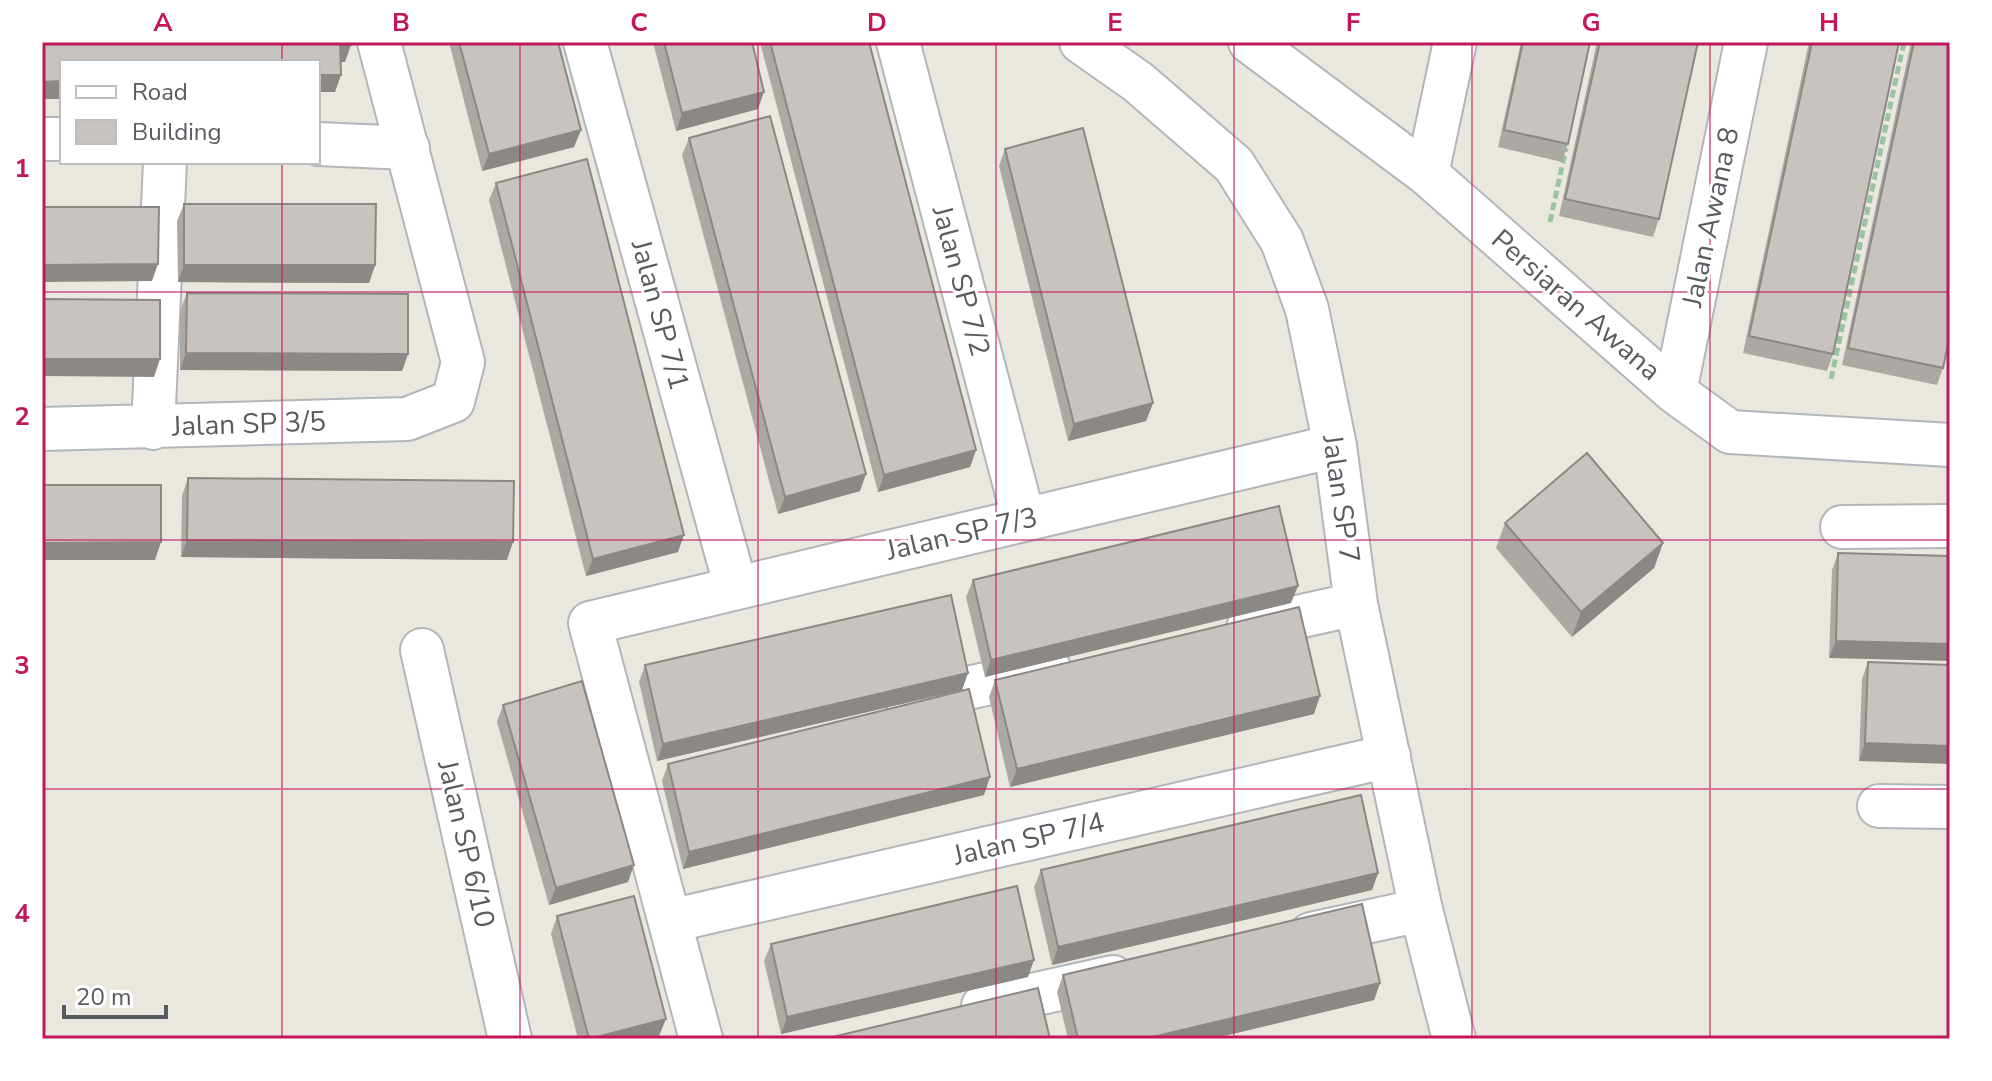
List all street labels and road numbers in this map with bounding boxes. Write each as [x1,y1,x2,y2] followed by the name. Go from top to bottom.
[1673,124,1749,311] street label: Jalan Awana 8
[922,201,999,360] street label: Jalan SP 7/2
[1483,221,1669,389] street label: Persiaran Awana
[621,235,698,394] street label: Jalan SP 7/1
[170,402,327,446] street label: Jalan SP 3/5
[1313,431,1369,566] street label: Jalan SP 7
[882,498,1041,570] street label: Jalan SP 7/3
[428,756,504,931] street label: Jalan SP 6/10
[949,803,1108,875] street label: Jalan SP 7/4

